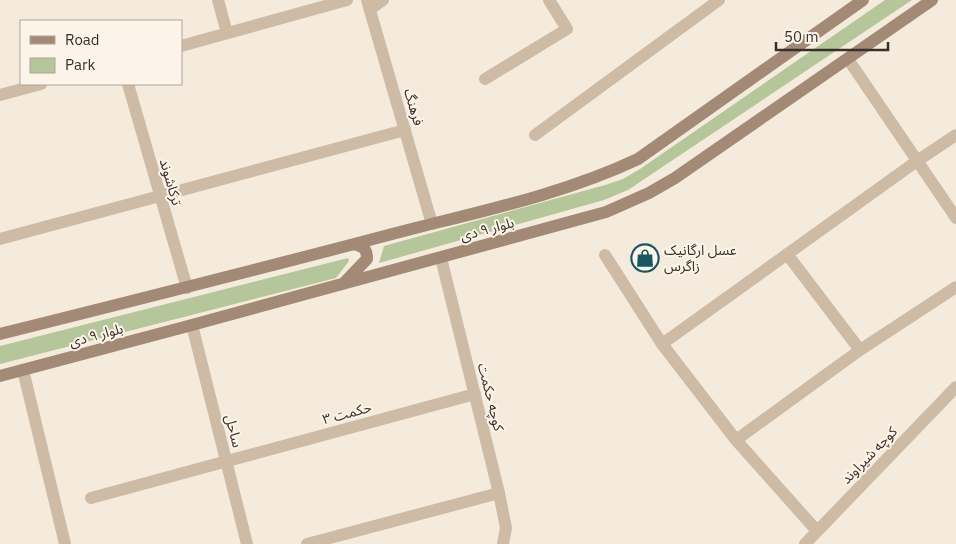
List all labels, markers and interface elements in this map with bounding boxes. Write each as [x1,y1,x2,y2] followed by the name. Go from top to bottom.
[20,20,182,85] legend
[776,20,888,52] scale bar
[784,27,819,46] text: 50 m
[65,30,100,49] text: Road
[65,55,95,74] text: Park
[400,86,428,128] street label: فرهنگ
[156,157,186,207] street label: ترکاشوند
[458,213,516,245] street label: بلوار ۹ دی
[664,241,737,275] place label: عسل ارگانیک زاگرس
[630,243,660,273] shop icon: عسل ارگانیک زاگرس
[67,319,125,351] street label: بلوار ۹ دی
[473,361,508,433] street label: کوچه حکمت
[320,398,374,428] street label: حکمت ۳
[221,413,247,449] street label: ساحل
[837,422,902,488] street label: کوچه شیراوند

